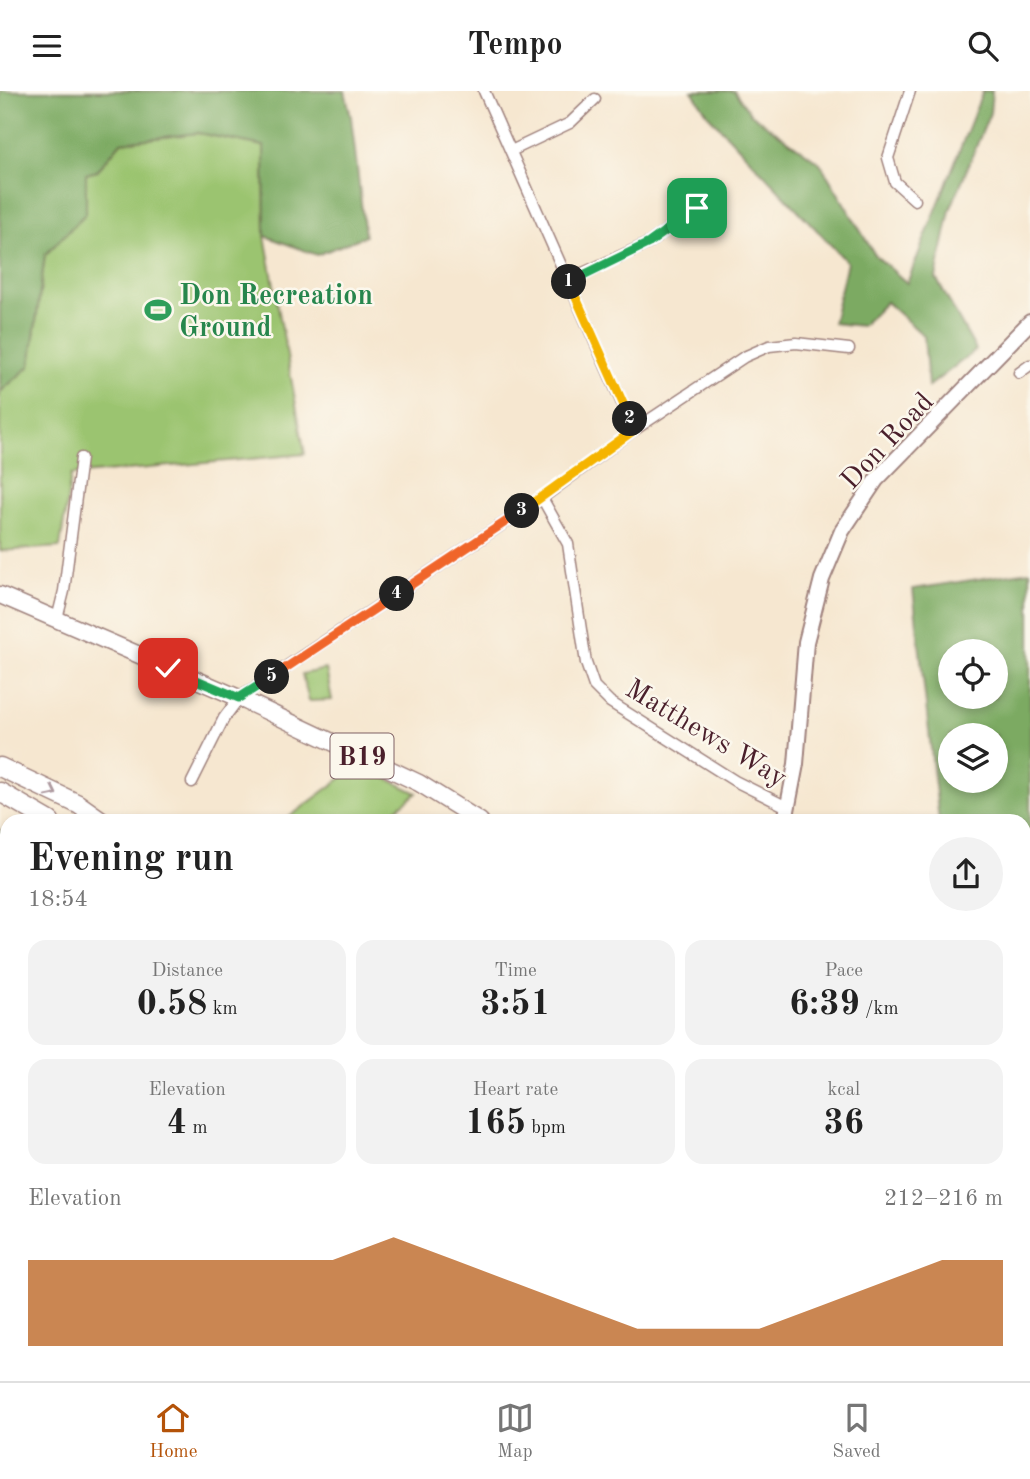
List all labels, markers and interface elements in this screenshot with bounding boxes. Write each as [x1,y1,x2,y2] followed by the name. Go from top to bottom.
[28,27,66,65] icon: menu
[964,27,1002,65] icon: search
[467,30,563,62] text: Tempo
[667,178,727,238] pin
[678,189,716,227] icon: arrive
[552,265,586,299] pin: 1
[563,272,574,291] text: 1
[179,283,373,343] place label: Don Recreation Ground
[143,295,173,325] sports icon: Don Recreation Ground
[837,388,940,496] street label: Don Road
[612,401,648,437] pin: 2
[624,409,635,428] text: 2
[504,493,540,529] pin: 3
[516,501,527,520] text: 3
[380,577,414,611] pin: 4
[391,584,402,603] text: 4
[138,638,198,698] pin
[938,639,1008,793] map controls
[938,639,1008,709] button: locate
[149,649,187,687] icon: check
[254,659,290,695] pin: 5
[266,667,277,686] text: 5
[620,676,791,794] street label: Matthews Way
[938,723,1008,793] button: layers
[330,733,394,779] road number: B19
[45,783,57,797] one-way arrow
[929,837,1003,911] button: share
[28,841,234,879] text: Evening run
[28,888,88,911] text: 18:54
[151,962,223,981] text: Distance
[494,962,537,981] text: Time
[825,962,863,981] text: Pace
[137,987,207,1022] text: 0.58
[480,987,551,1022] text: 3:51
[789,987,860,1022] text: 6:39
[207,1000,238,1019] text: km
[860,1000,899,1019] text: /km
[149,1081,226,1100] text: Elevation
[473,1081,558,1100] text: Heart rate
[827,1081,860,1100] text: kcal
[167,1106,187,1141] text: 4
[465,1106,526,1141] text: 165
[824,1106,864,1141] text: 36
[187,1119,208,1138] text: m
[526,1119,566,1138] text: bpm
[28,1187,122,1210] text: Elevation
[884,1187,1003,1210] text: 212–216 m
[149,1399,197,1464] tab: Home
[496,1399,534,1464] tab: Map
[832,1399,881,1464] tab: Saved

